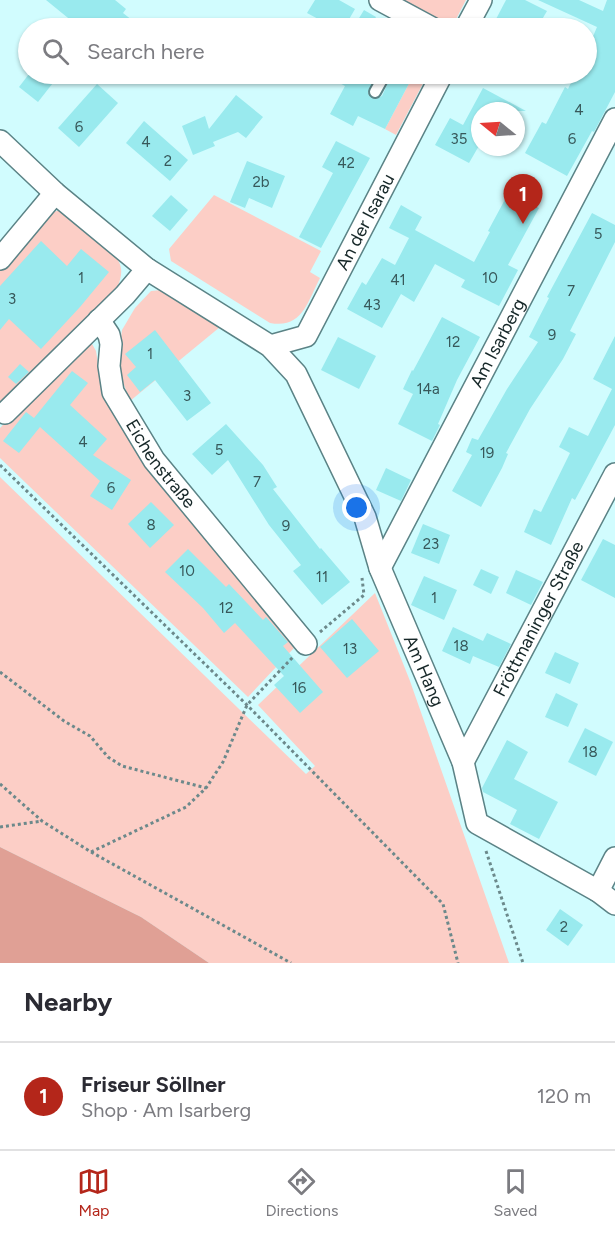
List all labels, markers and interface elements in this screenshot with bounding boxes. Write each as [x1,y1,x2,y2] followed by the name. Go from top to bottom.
[18,18,597,84] search box
[39,35,72,68] icon: search
[87,38,205,65] text: Search here
[574,101,584,119] house number: 4
[471,102,525,156] north arrow
[75,118,84,136] house number: 6
[451,130,467,148] house number: 35
[568,130,577,148] house number: 6
[141,133,151,151] house number: 4
[164,152,172,170] house number: 2
[337,154,355,172] house number: 42
[331,170,399,274] street label: An der Isarau
[252,173,270,191] house number: 2b
[504,174,542,224] pin: 1
[594,225,602,243] house number: 5
[78,269,84,287] house number: 1
[482,269,498,287] house number: 10
[390,271,406,289] house number: 41
[567,282,575,300] house number: 7
[8,290,16,308] house number: 3
[465,295,530,391] street label: Am Isarberg
[363,296,381,314] house number: 43
[548,326,556,344] house number: 9
[446,333,460,351] house number: 12
[147,345,153,363] house number: 1
[416,380,440,398] house number: 14a
[183,387,191,405] house number: 3
[121,415,200,513] street label: Eichenstraße
[78,433,88,451] house number: 4
[215,441,223,459] house number: 5
[480,444,494,462] house number: 19
[253,473,261,491] house number: 7
[107,479,116,497] house number: 6
[342,493,371,522] your location
[146,516,156,534] house number: 8
[282,517,290,535] house number: 9
[423,535,439,553] house number: 23
[489,537,589,700] street label: Fröttmaninger Straße
[179,562,195,580] house number: 10
[316,568,328,586] house number: 11
[431,589,437,607] house number: 1
[219,599,233,617] house number: 12
[399,632,449,710] street label: Am Hang
[453,637,469,655] house number: 18
[343,640,357,658] house number: 13
[292,679,307,697] house number: 16
[582,743,598,761] house number: 18
[560,918,568,936] house number: 2
[24,986,112,1018] text: Nearby
[81,1071,226,1098] text: Friseur Söllner
[39,1084,48,1108] text: 1
[537,1084,591,1108] text: 120 m
[81,1098,251,1122] text: Shop · Am Isarberg
[77,1165,110,1220] tab: Map
[265,1165,338,1220] tab: Directions
[493,1165,538,1220] tab: Saved

